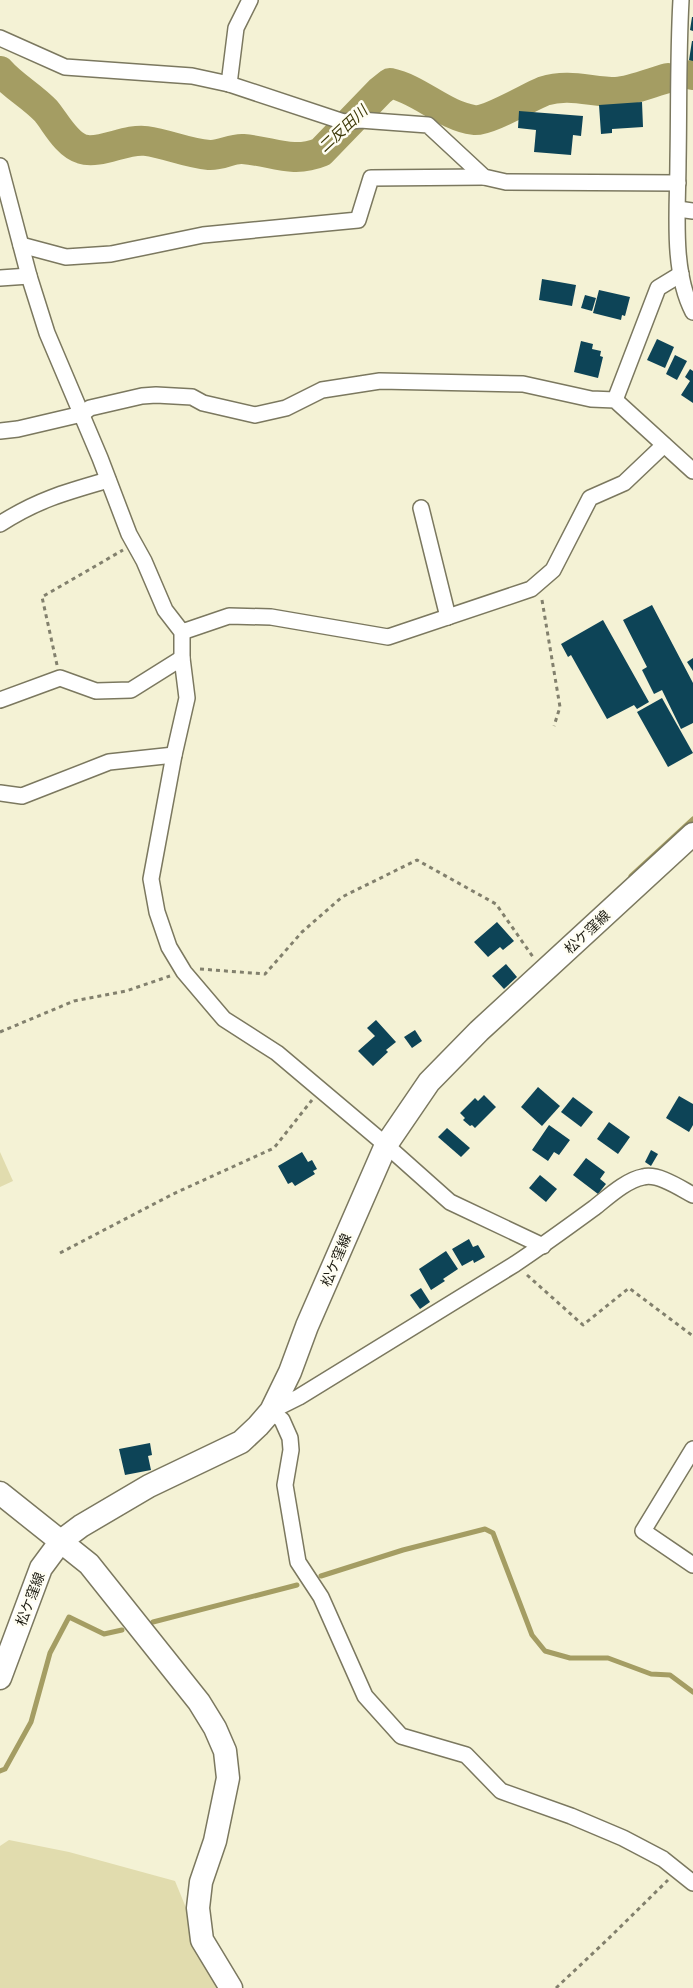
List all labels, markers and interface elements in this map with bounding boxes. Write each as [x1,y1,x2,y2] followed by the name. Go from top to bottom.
[315,101,372,155] water label: 二反田川
[561,907,613,957] street label: 松ケ窪線
[318,1231,354,1289] street label: 松ケ窪線
[12,1570,48,1628] street label: 松ケ窪線

